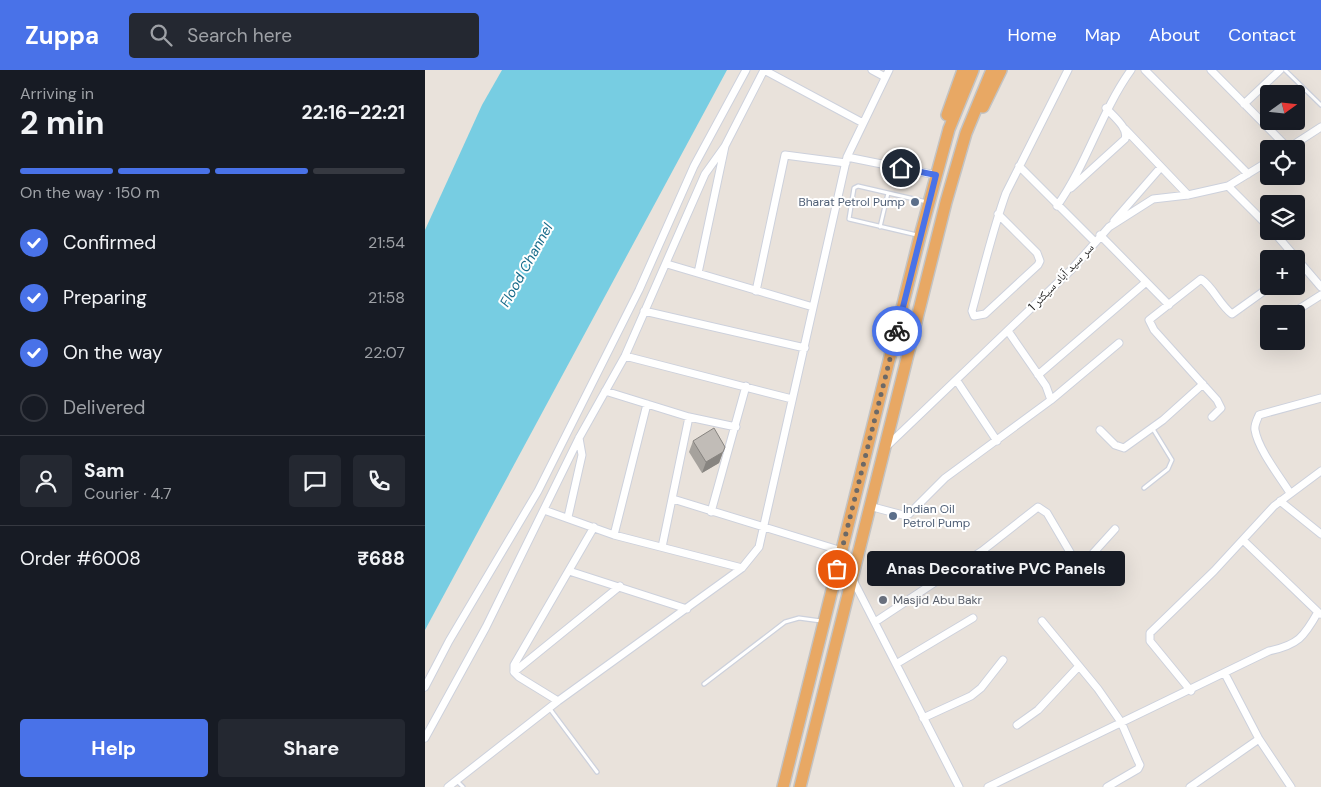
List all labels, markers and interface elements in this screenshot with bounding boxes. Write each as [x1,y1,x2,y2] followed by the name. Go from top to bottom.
[129,13,479,58] search box
[25,20,99,51] text: Zuppa
[147,21,175,49] icon: search
[187,23,292,48] text: Search here
[1007,23,1057,47] text: Home
[1085,23,1121,47] text: Map
[1149,23,1200,47] text: About
[1228,23,1296,47] text: Contact
[20,83,94,104] text: Arriving in
[1260,85,1305,130] north arrow
[1260,85,1305,350] map controls
[301,100,405,125] text: 22:16–22:21
[20,102,105,144] text: 2 min
[1260,140,1305,185] button: locate
[880,147,922,189] pin
[887,154,915,182] icon: home
[20,182,160,203] text: On the way · 150 m
[798,194,905,210] place label: Bharat Petrol Pump
[1260,195,1305,240] button: layers
[909,196,921,208] marker: Bharat Petrol Pump
[496,219,557,310] water label: Flood Channel
[20,229,48,257] icon: check
[63,230,156,255] text: Confirmed
[368,232,405,253] text: 21:54
[1025,240,1097,314] street label: سر سید آباد سیکٹر 1
[1260,250,1305,295] button: +
[20,284,48,312] icon: check
[63,285,147,310] text: Preparing
[368,287,405,308] text: 21:58
[1260,305,1305,350] button: −
[872,306,922,356] courier
[883,317,911,345] icon: bike
[20,339,48,367] icon: check
[63,340,163,365] text: On the way
[364,342,405,363] text: 22:07
[63,395,145,420] text: Delivered
[20,455,72,507] button: person
[289,455,341,507] button: chat
[353,455,405,507] button: phone
[84,458,125,483] text: Sam
[84,483,172,504] text: Courier · 4.7
[903,501,970,531] place label: Indian Oil Petrol Pump
[887,510,899,522] marker: Indian Oil Petrol Pump
[20,546,141,571] text: Order #6008
[357,546,405,571] text: ₹688
[816,548,858,590] pin
[867,552,1125,586] callout: Anas Decorative PVC Panels
[823,555,851,583] icon: bag
[886,558,1106,579] text: Anas Decorative PVC Panels
[893,592,983,608] place label: Masjid Abu Bakr
[877,594,889,606] marker: Masjid Abu Bakr
[20,719,208,777] button: Help
[218,719,405,777] button: Share

